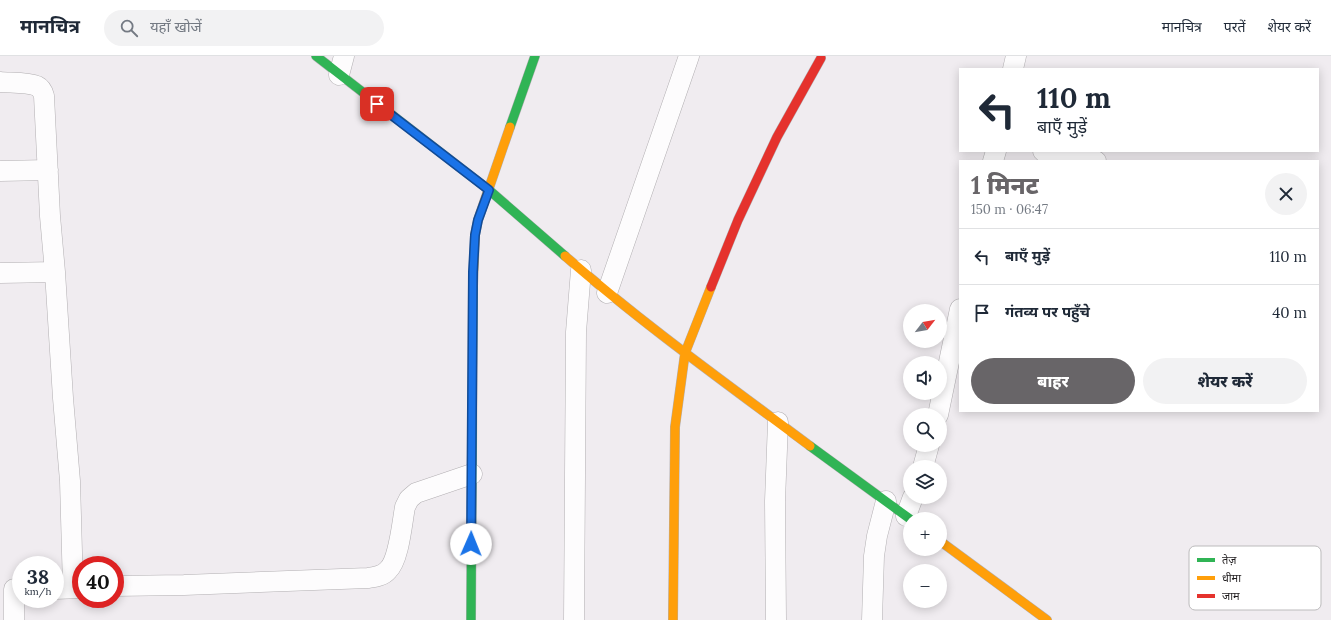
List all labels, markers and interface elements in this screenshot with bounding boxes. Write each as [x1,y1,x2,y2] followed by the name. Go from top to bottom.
[104,10,384,46] search box
[20,14,80,38] text: मानचित्र
[118,17,140,39] icon: search
[150,17,202,36] text: यहाँ खोजें
[1162,18,1202,36] text: मानचित्र
[1224,18,1245,36] text: परतें
[1267,18,1311,36] text: शेयर करें
[1037,80,1111,116] text: 110 m
[971,84,1023,136] icon: left
[360,87,394,121] pin
[366,93,388,115] icon: arrive
[1037,115,1087,138] text: बाएँ मुड़ें
[971,170,1039,201] text: 1 मिनट
[1265,173,1307,215] button: close
[971,201,1048,218] text: 150 m · 06:47
[971,246,993,268] icon: left
[1005,246,1050,265] text: बाएँ मुड़ें
[1269,247,1307,266] text: 110 m
[971,302,993,324] icon: arrive
[1005,302,1090,321] text: गंतव्य पर पहुँचे
[1272,303,1307,322] text: 40 m
[903,304,947,348] north arrow
[903,304,947,608] map controls
[903,356,947,400] button: sound
[971,358,1135,404] button: बाहर
[1143,358,1307,404] button: शेयर करें
[903,408,947,452] button: search
[903,460,947,504] button: layers
[903,512,947,556] button: +
[450,523,492,565] position arrow
[1189,546,1321,610] legend
[1222,553,1237,567] text: तेज़
[72,556,124,608] speed limit sign: 40
[27,564,49,589] text: 38
[903,564,947,608] button: −
[1222,571,1241,585] text: धीमा
[24,585,52,598] text: km/h
[1222,589,1240,603] text: जाम

